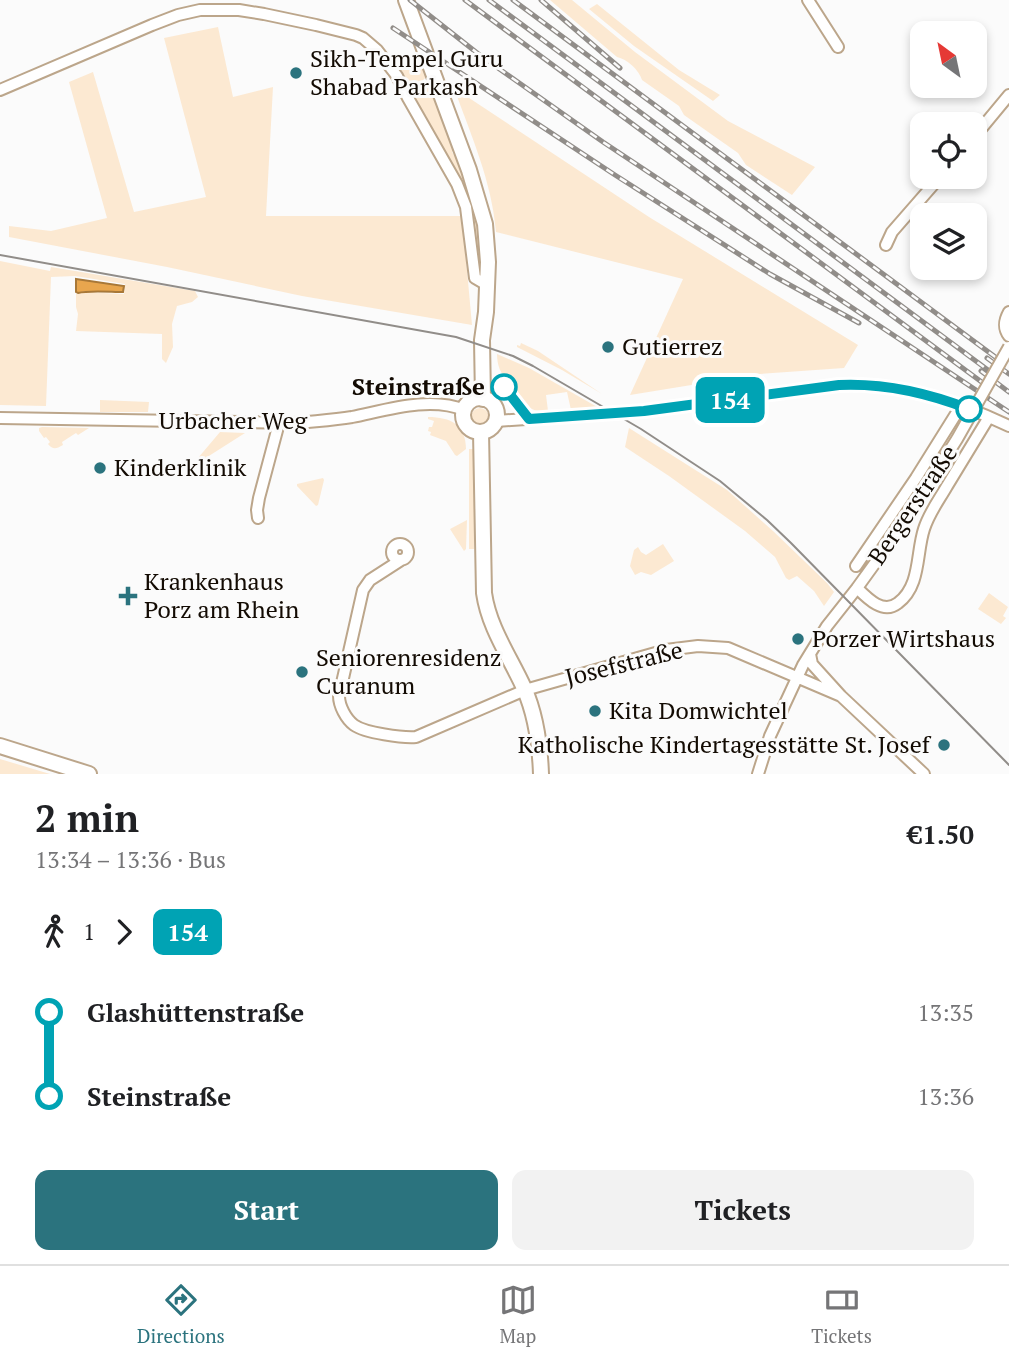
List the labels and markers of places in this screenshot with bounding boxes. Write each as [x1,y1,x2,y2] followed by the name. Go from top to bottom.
[310,42,504,102] place label: Sikh-Tempel Guru Shabad Parkash
[288,65,304,81] marker: Sikh-Tempel Guru Shabad Parkash
[622,330,722,362] place label: Gutierrez
[600,339,616,355] marker: Gutierrez
[352,370,485,402] place label: Steinstraße
[491,374,517,400] marker: Steinstraße
[956,396,982,422] unlabelled marker
[114,451,247,483] place label: Kinderklinik
[92,460,108,476] marker: Kinderklinik
[144,565,299,625] place label: Krankenhaus Porz am Rhein
[118,586,138,606] marker: Krankenhaus Porz am Rhein
[812,622,995,654] place label: Porzer Wirtshaus
[790,631,806,647] marker: Porzer Wirtshaus
[316,641,502,701] place label: Seniorenresidenz Curanum
[294,664,310,680] marker: Seniorenresidenz Curanum
[609,694,788,726] place label: Kita Domwichtel
[587,703,603,719] marker: Kita Domwichtel
[518,728,932,760] place label: Katholische Kindertagesstätte St. Josef
[936,737,952,753] marker: Katholische Kindertagesstätte St. Josef

